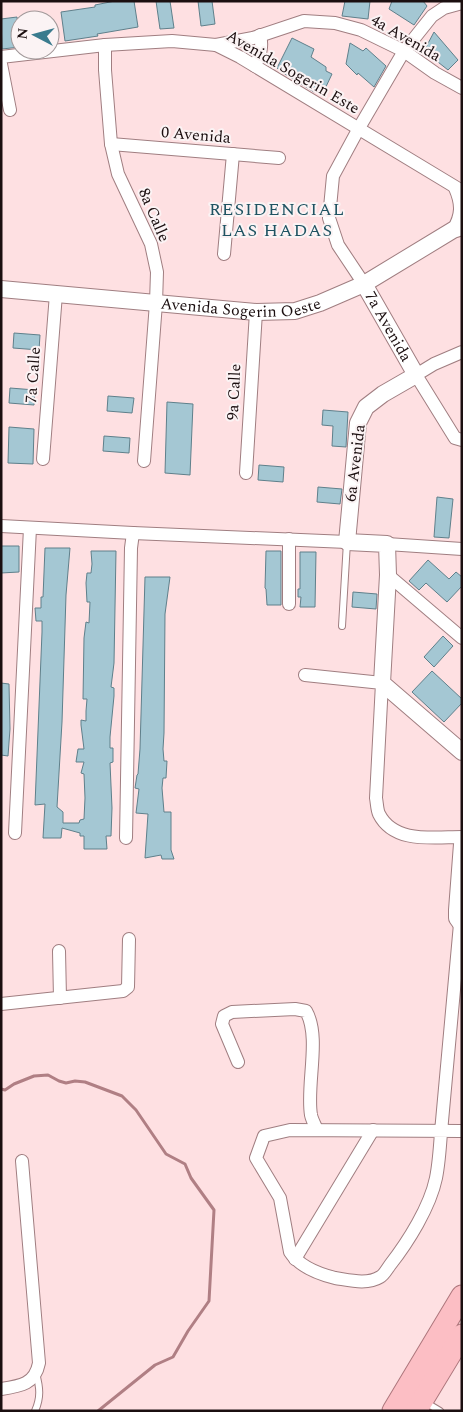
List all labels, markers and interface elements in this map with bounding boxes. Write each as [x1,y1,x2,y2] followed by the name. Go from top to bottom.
[366,8,446,68] street label: 4a Avenida
[10,10,60,60] north arrow
[222,24,364,120] street label: Avenida Sogerin Este
[12,27,34,40] text: N
[160,120,232,150] street label: 0 Avenida
[132,184,176,246] street label: 8a Calle
[209,196,345,244] district label: RESIDENCIAL LAS HADAS
[359,287,418,366] street label: 7a Avenida
[160,291,324,324] street label: Avenida Sogerin Oeste
[19,346,47,404] street label: 7a Calle
[221,363,247,421] street label: 9a Calle
[338,423,372,503] street label: 6a Avenida

